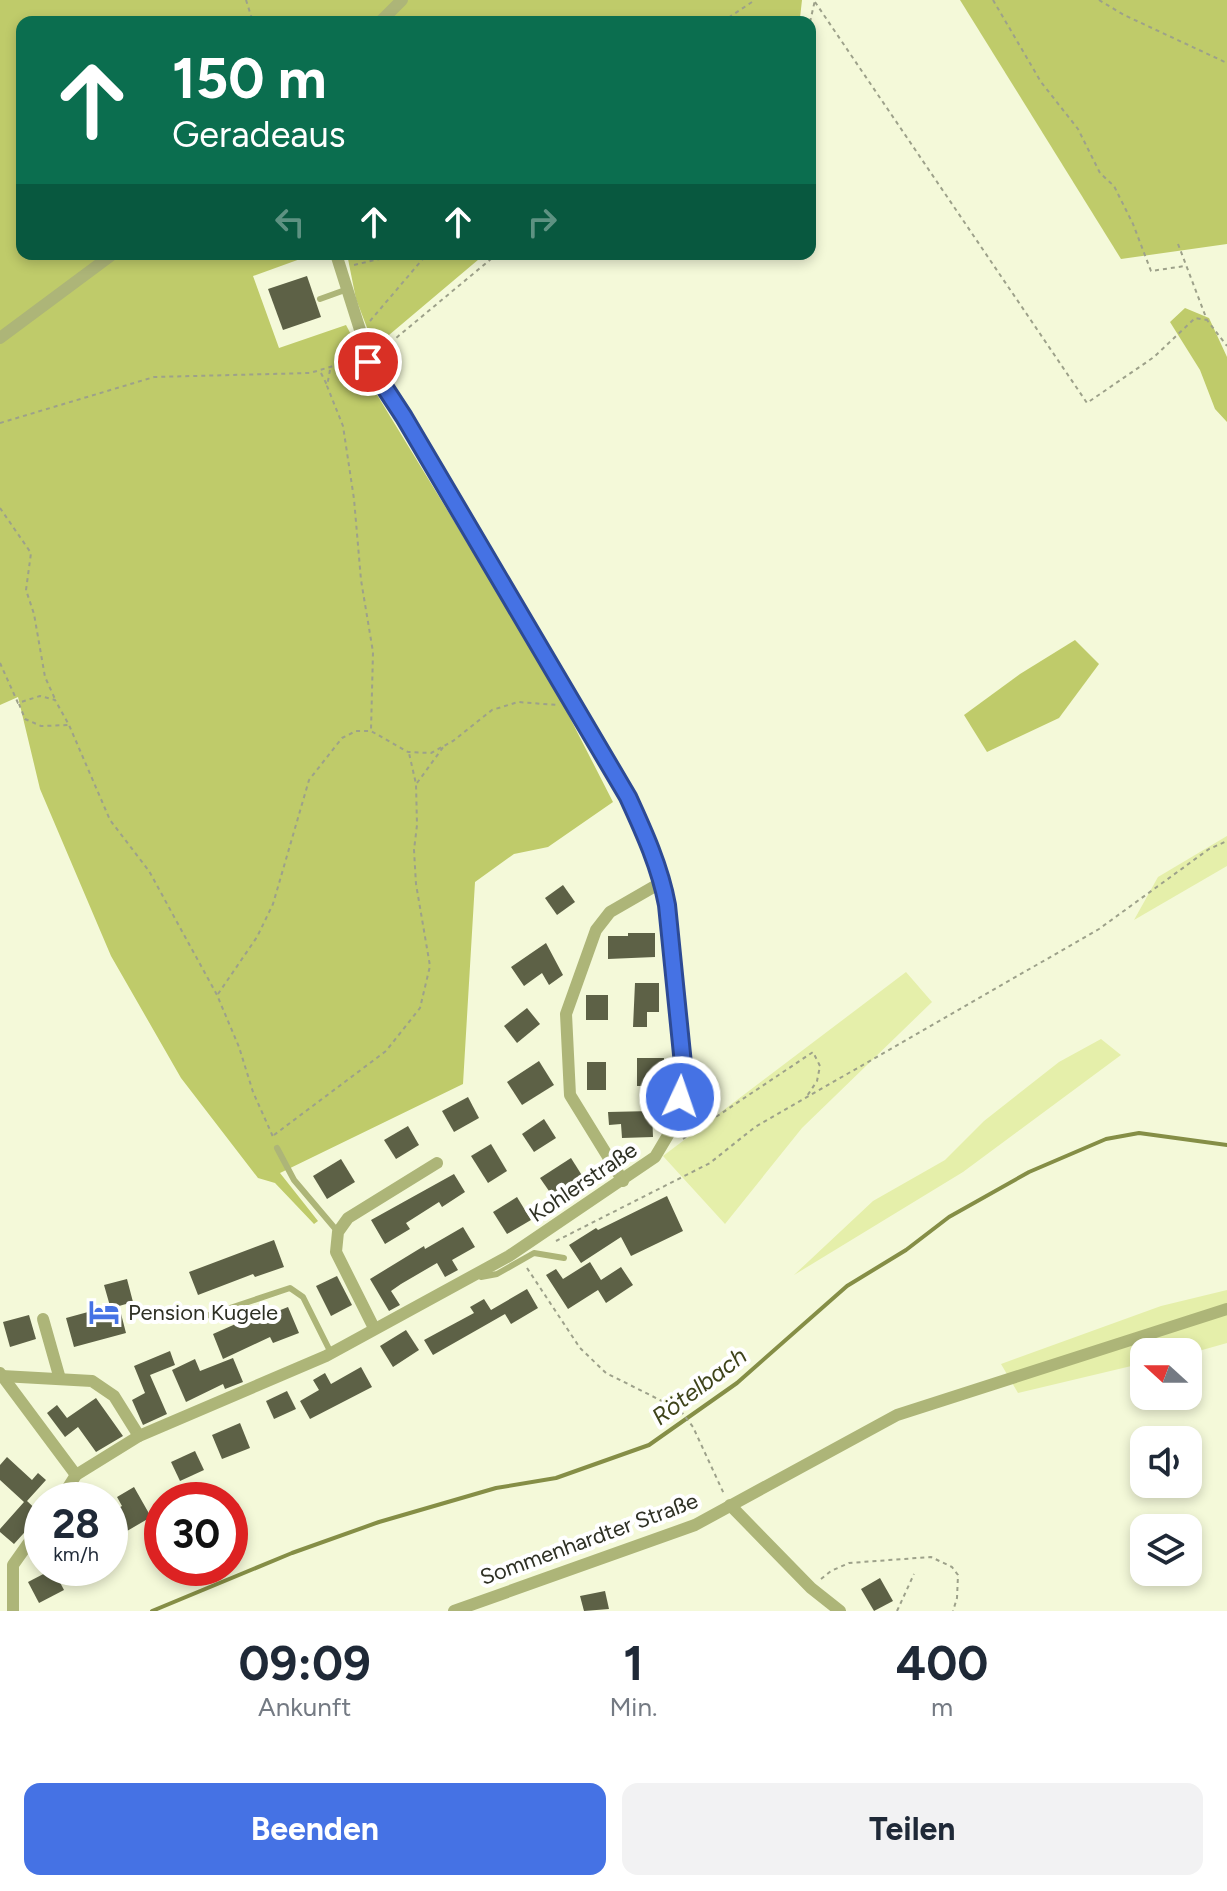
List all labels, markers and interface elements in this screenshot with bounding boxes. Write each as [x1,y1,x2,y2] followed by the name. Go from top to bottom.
[172,45,327,112] text: 150 m
[40,48,144,152] icon: ahead
[172,113,346,156] text: Geradeaus
[268,200,312,244] icon: left
[352,200,396,244] icon: ahead
[436,200,480,244] icon: ahead
[520,200,564,244] icon: right
[334,328,402,396] pin
[346,340,390,384] icon: arrive
[638,1055,722,1139] position arrow
[524,1136,642,1228] street label: Kohlerstraße
[87,1295,121,1329] hotel icon: Pension Kugele
[128,1299,278,1326] place label: Pension Kugele
[1130,1338,1202,1410] north arrow
[1130,1338,1202,1586] map controls
[646,1341,752,1431] water label: Rötelbach
[1130,1426,1202,1498] button: sound
[144,1482,248,1586] speed limit sign: 30
[476,1487,702,1591] street label: Sommenhardter Straße
[52,1500,100,1548] text: 28
[1130,1514,1202,1586] button: layers
[53,1542,99,1566] text: km/h
[239,1634,371,1692] text: 09:09
[623,1634,643,1692] text: 1
[896,1634,988,1692] text: 400
[258,1691,351,1723] text: Ankunft
[609,1691,657,1723] text: Min.
[931,1691,953,1723] text: m
[24,1783,606,1875] button: Beenden
[622,1783,1203,1875] button: Teilen

